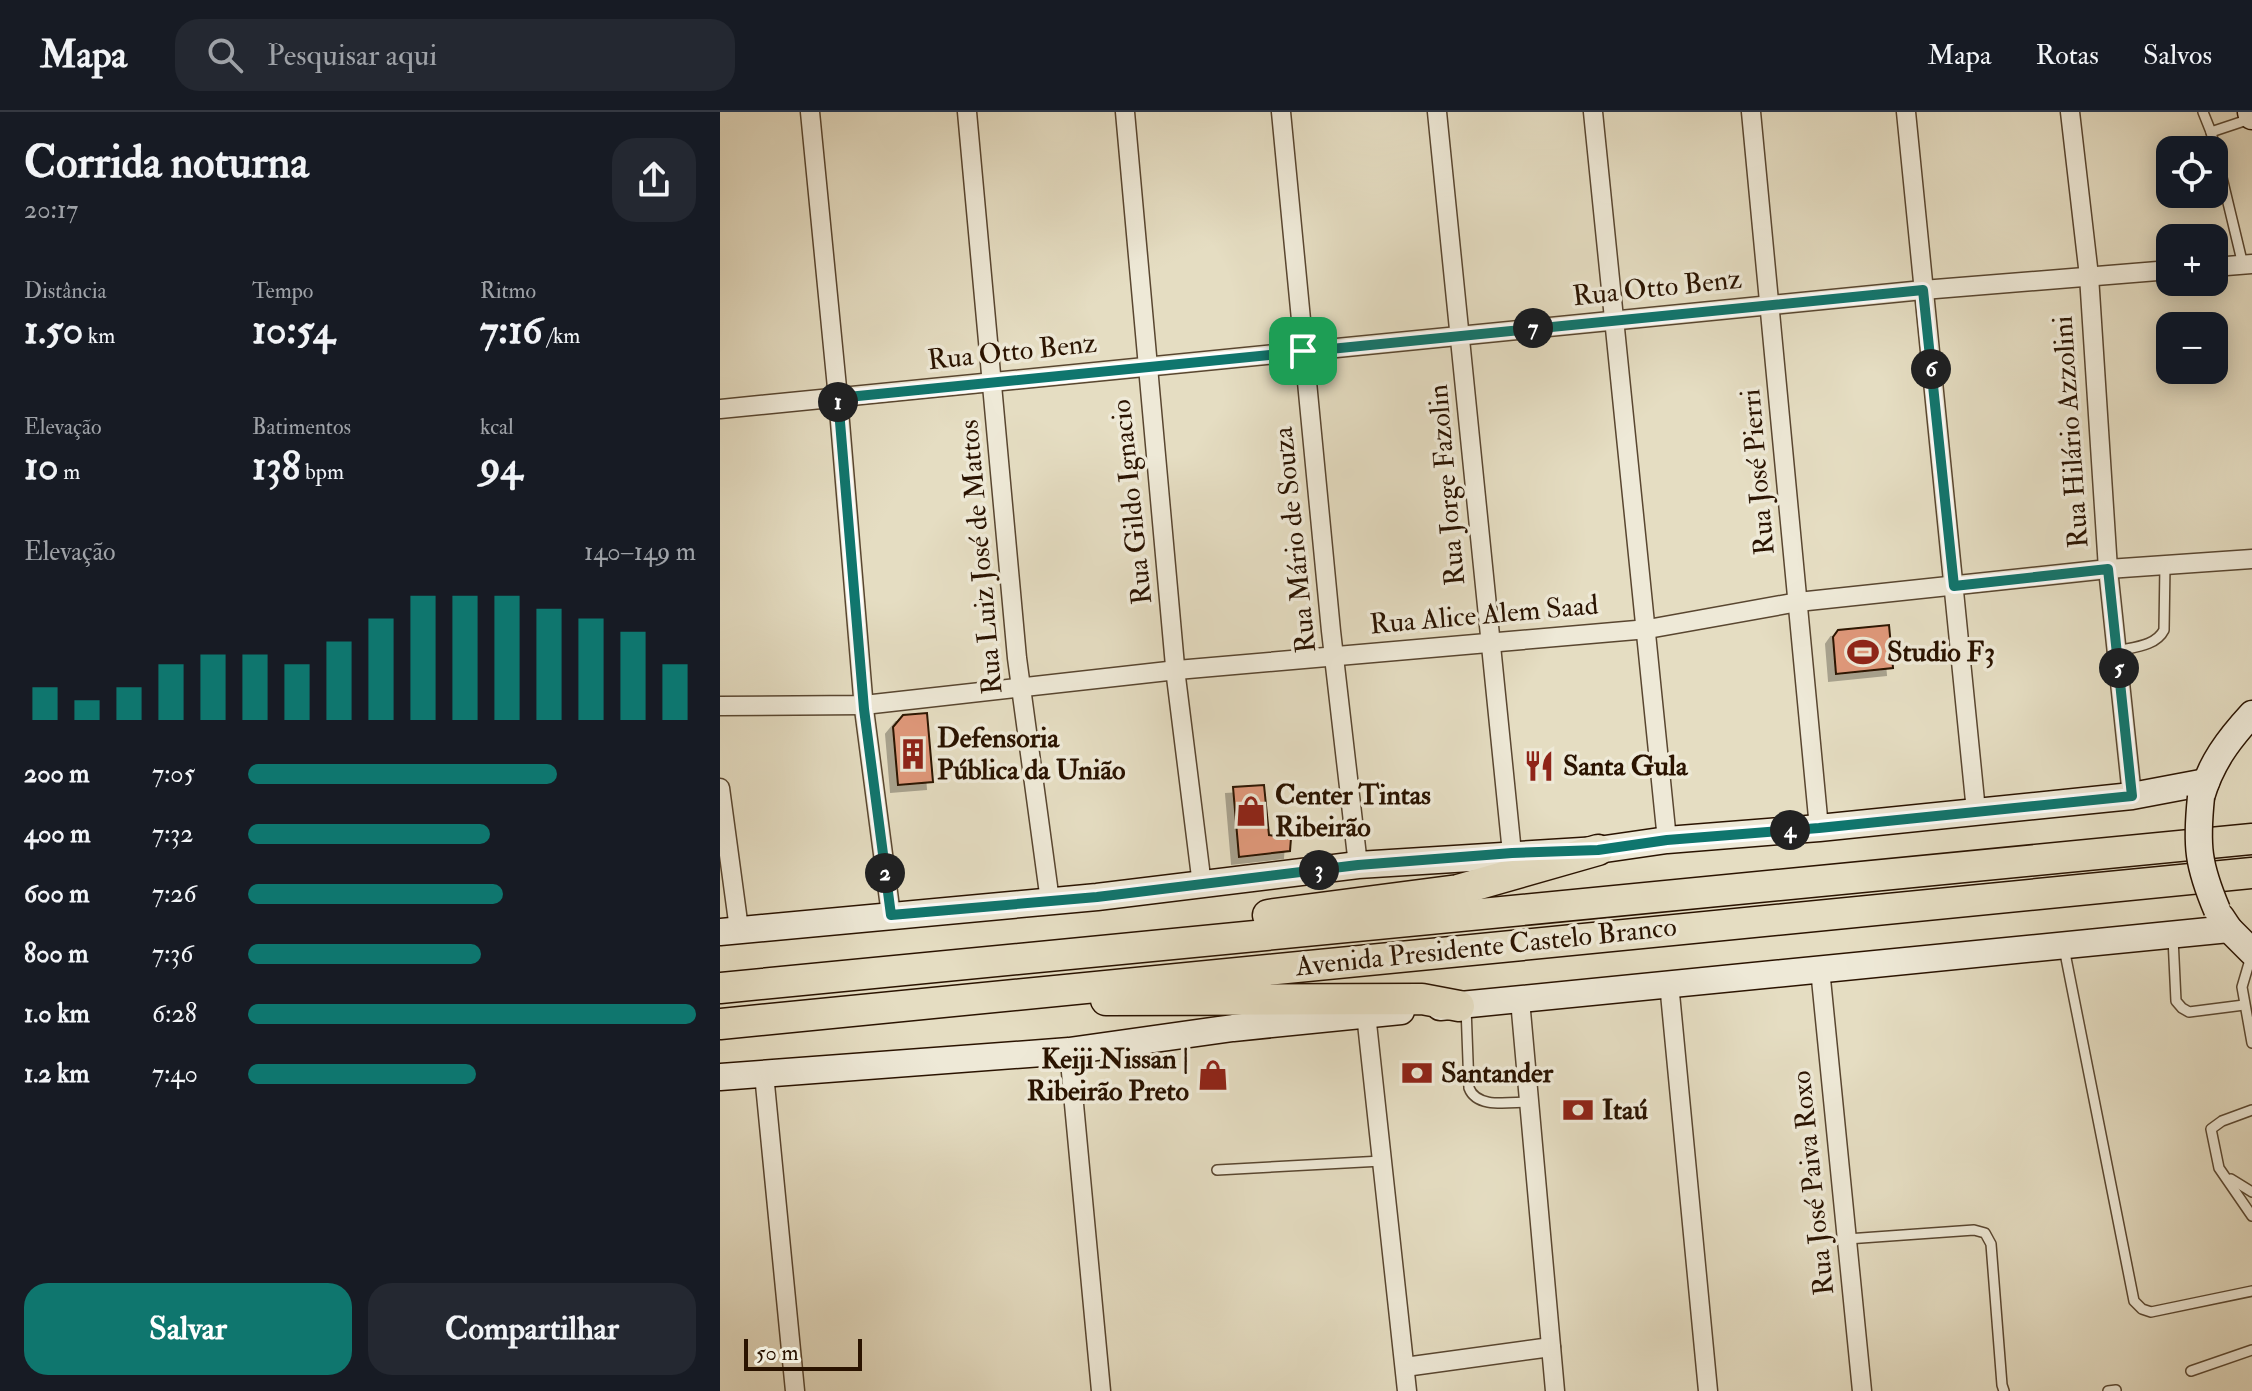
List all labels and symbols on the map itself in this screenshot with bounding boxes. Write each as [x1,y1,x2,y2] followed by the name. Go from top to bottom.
[1571,262,1744,314] street label: Rua Otto Benz
[1513,308,1553,348] pin: 7
[2045,315,2097,549] street label: Rua Hilário Azzolini
[1269,317,1337,385] pin
[926,326,1099,378] street label: Rua Otto Benz
[1911,349,1951,389] pin: 6
[818,382,858,422] pin: 1
[1421,383,1473,587] street label: Rua Jorge Fazolin
[1733,387,1783,557] street label: Rua José Pierri
[1104,398,1160,606] street label: Rua Gildo Ignacio
[952,418,1010,696] street label: Rua Luiz José de Mattos
[1266,425,1324,655] street label: Rua Mário de Souza
[1368,588,1600,642] street label: Rua Alice Alem Saad
[1846,635,1880,669] sports icon: Studio F3
[1887,635,1995,670] place label: Studio F3
[2099,648,2139,688] pin: 5
[937,721,1126,788] place label: Defensoria Pública da União
[896,737,930,771] building icon: Defensoria Pública da União
[1522,749,1556,783] restaurant icon: Santa Gula
[1563,749,1689,784] place label: Santa Gula
[1275,778,1431,845] place label: Center Tintas Ribeirão
[1234,794,1268,828] shop icon: Center Tintas Ribeirão
[1770,810,1810,850] pin: 4
[1299,850,1339,890] pin: 3
[865,853,905,893] pin: 2
[1293,910,1678,985] street label: Avenida Presidente Castelo Branco
[1027,1042,1190,1109] place label: Keiji Nissan | Ribeirão Preto
[1400,1056,1434,1090] bank icon: Santander
[1441,1056,1554,1091] place label: Santander
[1196,1058,1230,1092] shop icon: Keiji Nissan | Ribeirão Preto
[1784,1069,1842,1297] street label: Rua José Paiva Roxo
[1561,1093,1595,1127] bank icon: Itaú
[1602,1093,1649,1128] place label: Itaú
[744,1335,862,1371] scale bar

